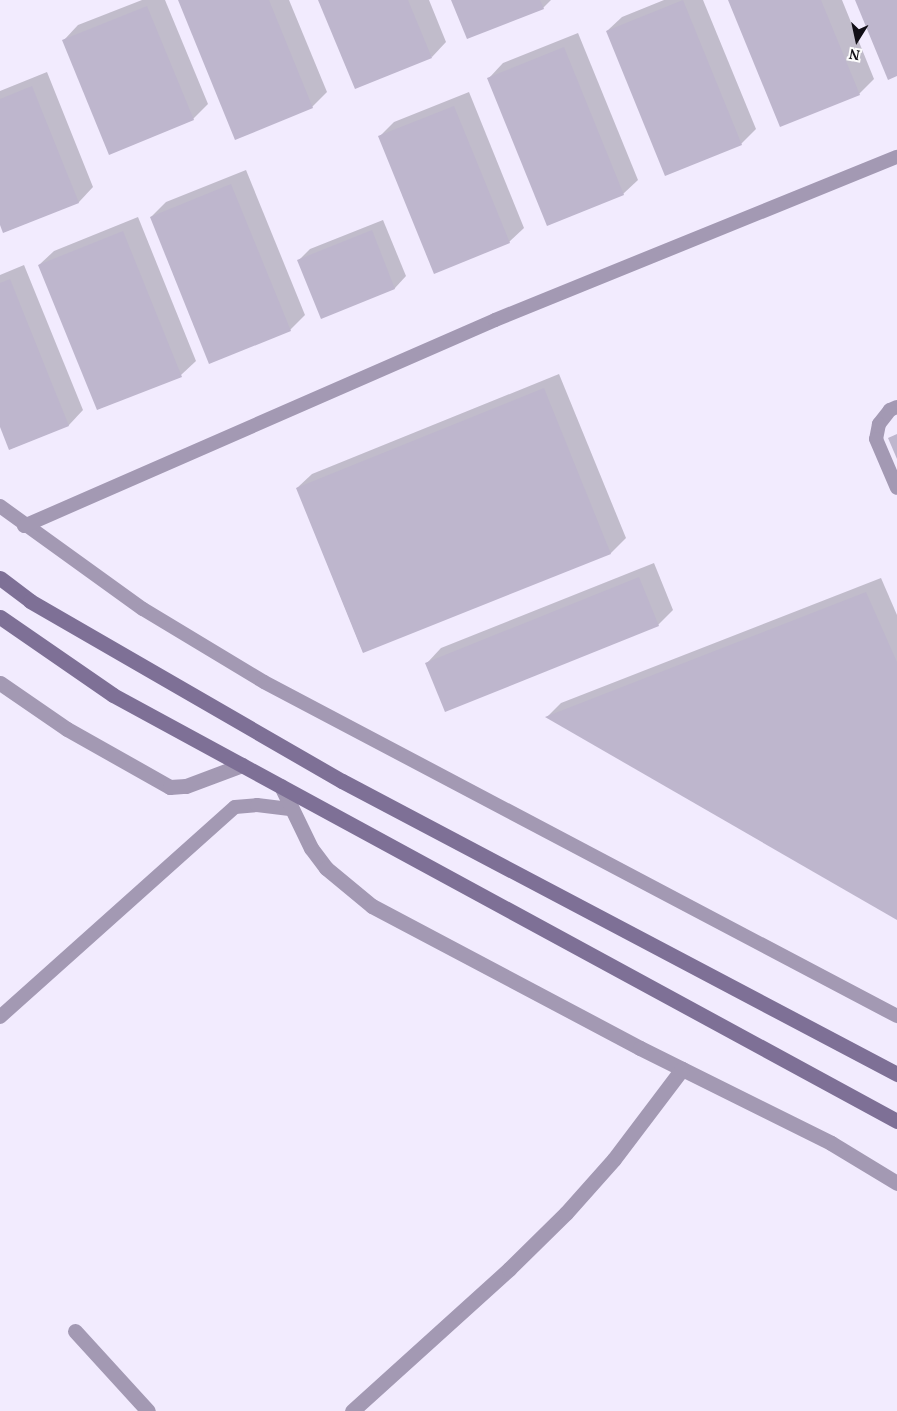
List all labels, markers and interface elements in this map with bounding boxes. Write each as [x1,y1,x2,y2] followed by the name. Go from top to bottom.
[832,15,882,65] north arrow
[847,45,861,66] text: N

